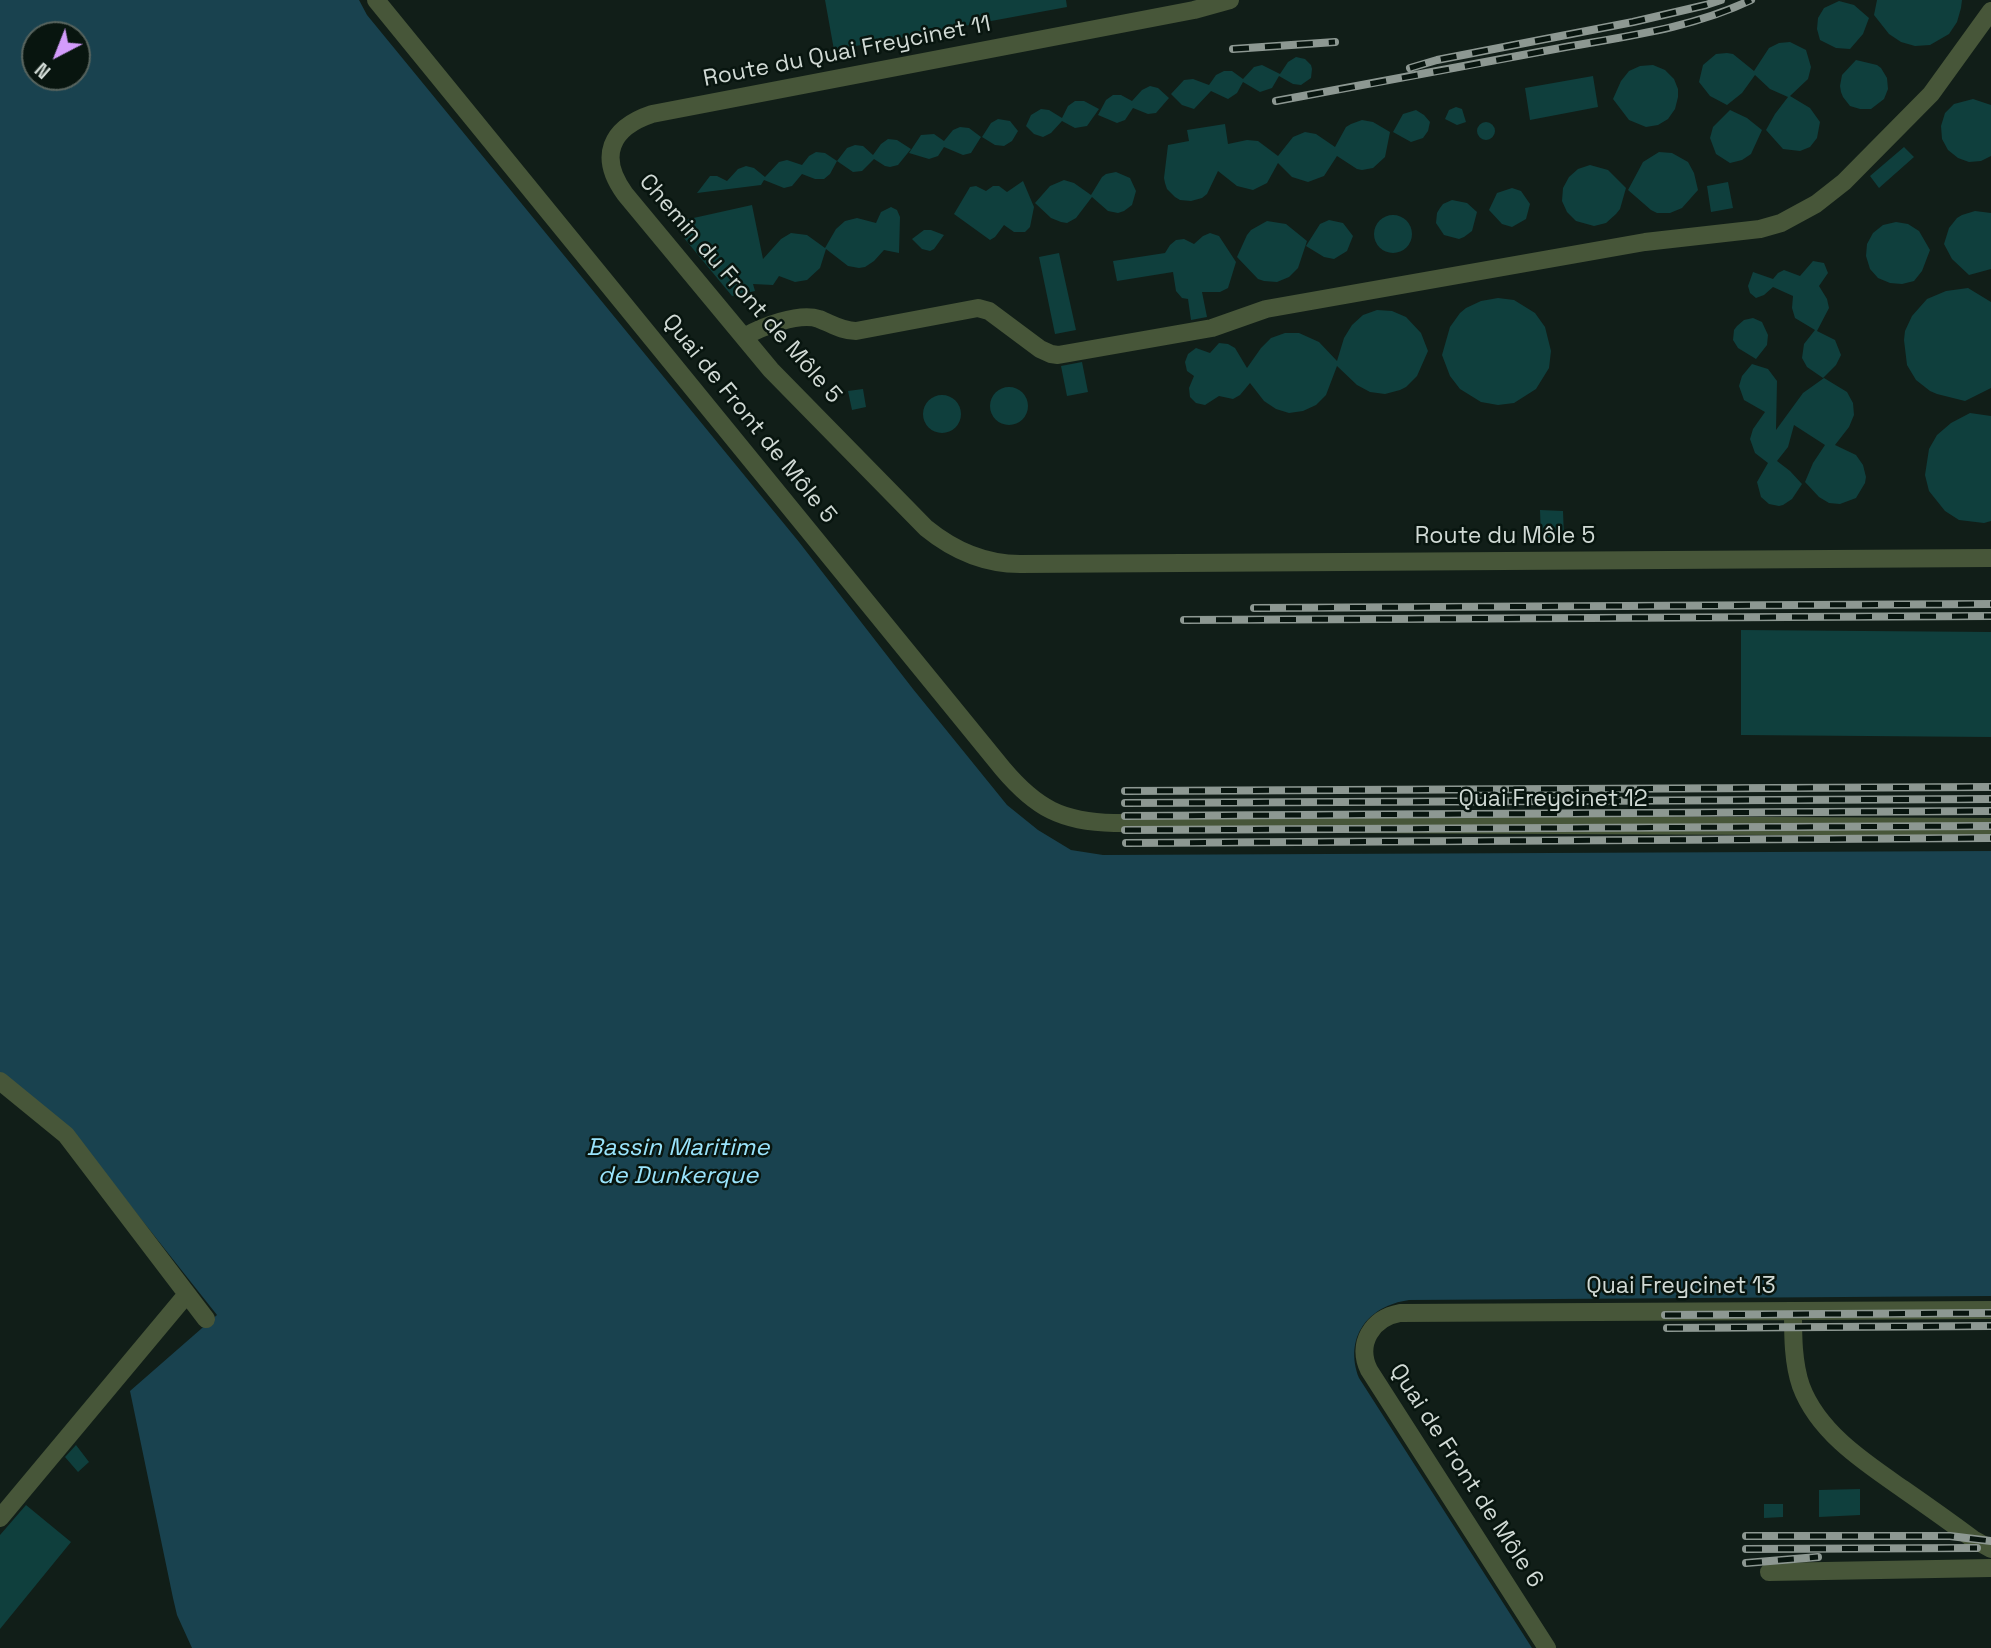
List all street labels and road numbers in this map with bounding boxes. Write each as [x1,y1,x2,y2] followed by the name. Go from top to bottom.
[701,11,993,93] street label: Route du Quai Freycinet 11
[633,169,847,409] street label: Chemin du Front de Môle 5
[656,309,842,529] street label: Quai de Front de Môle 5
[1415,523,1595,551] street label: Route du Môle 5
[1458,786,1648,814] street label: Quai Freycinet 12
[1586,1273,1776,1301] street label: Quai Freycinet 13
[1383,1359,1549,1593] street label: Quai de Front de Môle 6

